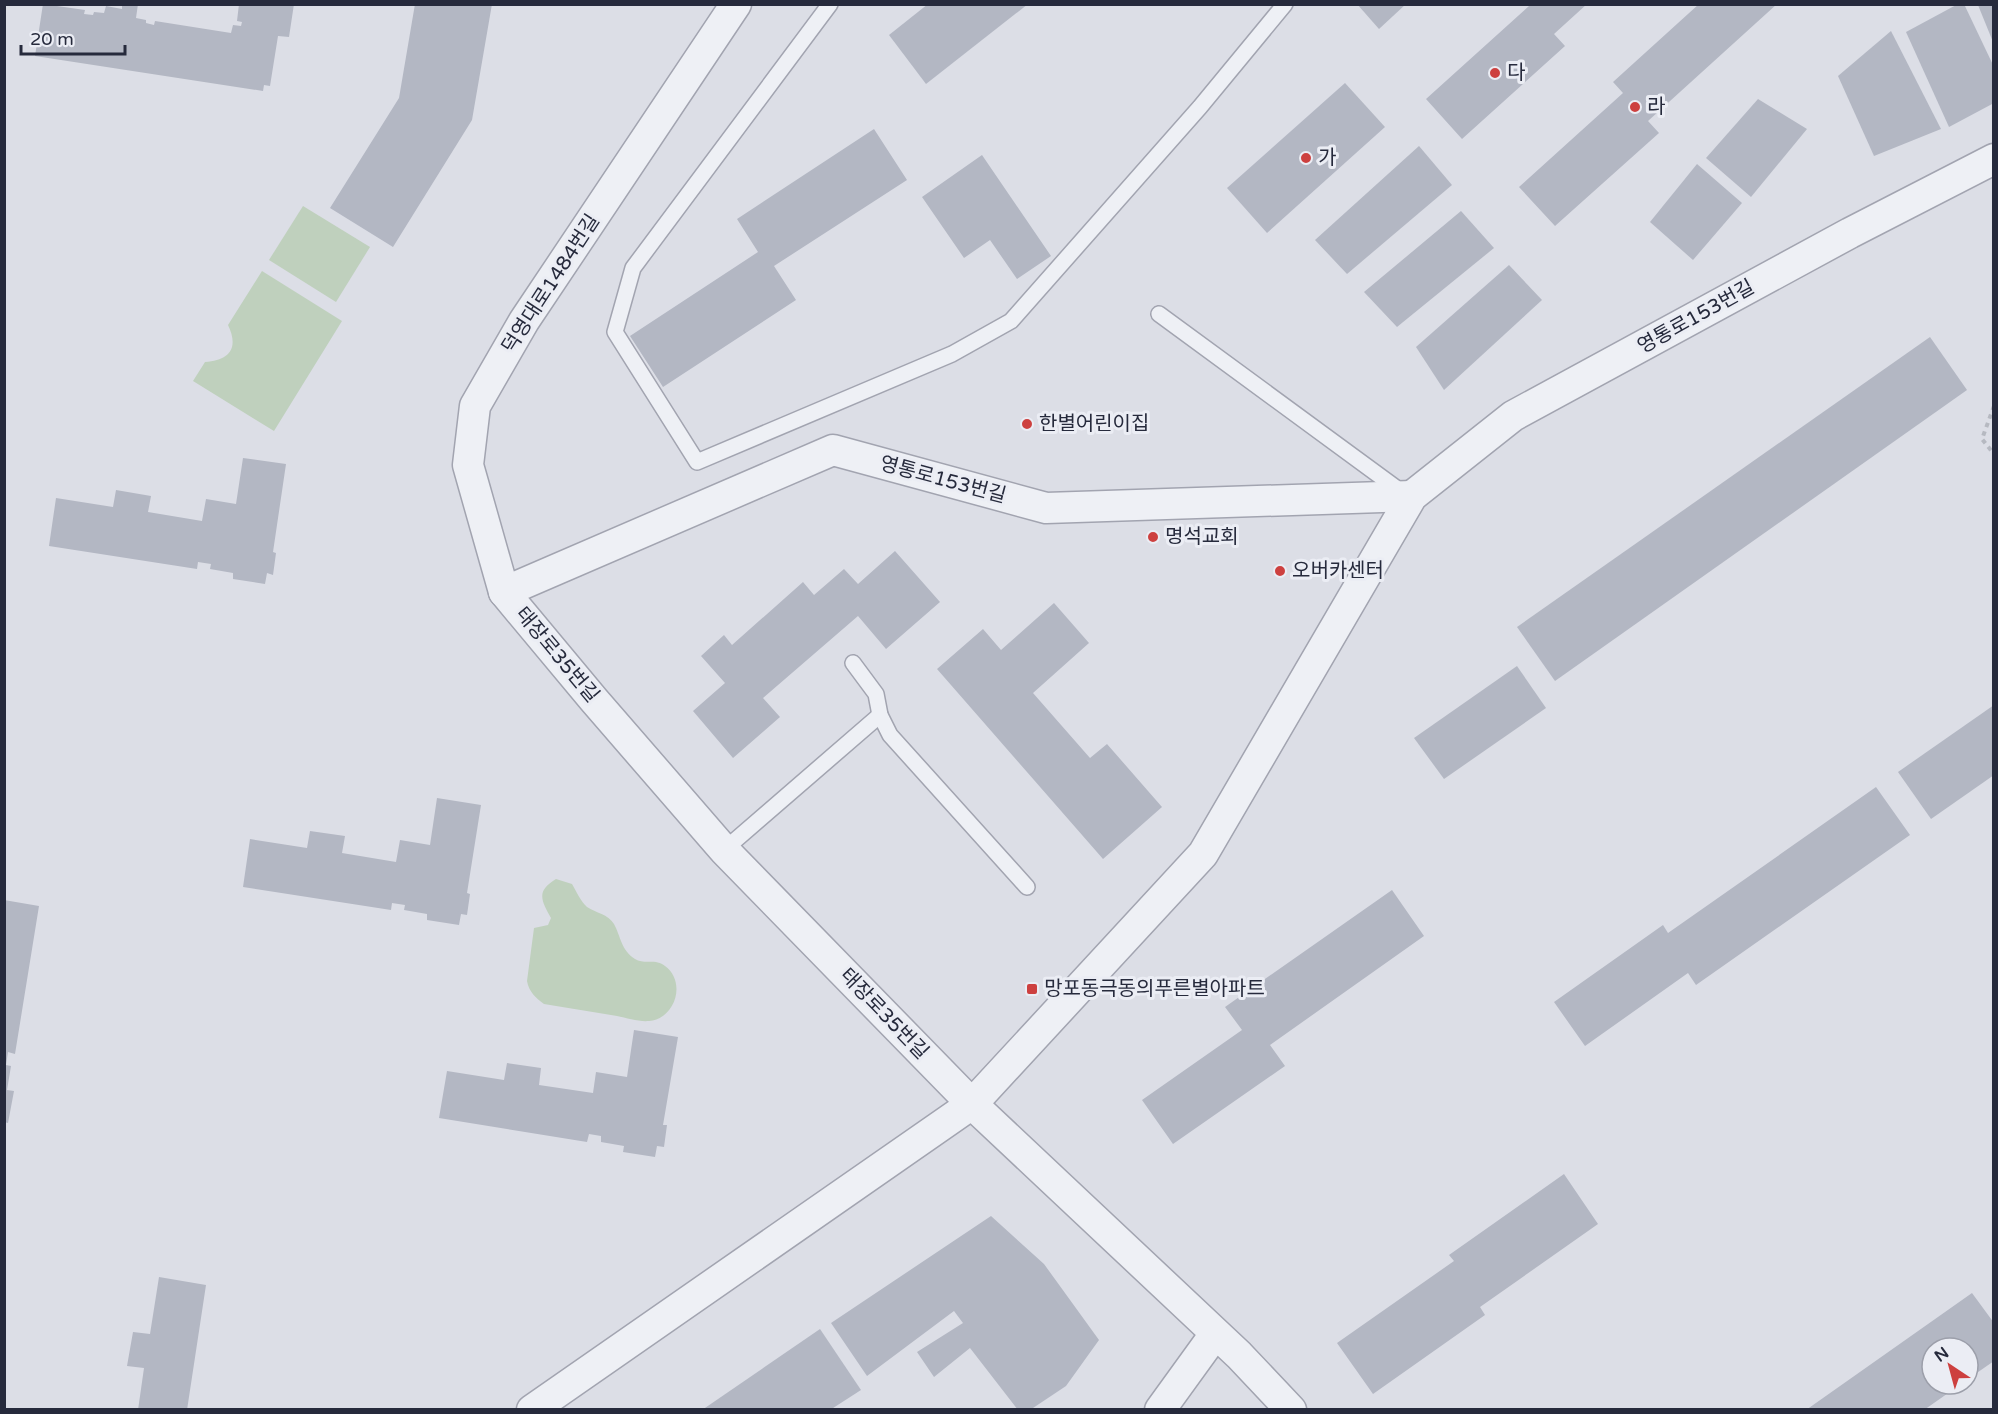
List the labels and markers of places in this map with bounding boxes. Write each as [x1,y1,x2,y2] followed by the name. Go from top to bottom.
[1507,61,1525,85] place label: 다
[1488,66,1502,80] marker: 다
[1647,95,1665,119] place label: 라
[1628,100,1642,114] marker: 라
[1318,146,1336,170] place label: 가
[1299,151,1313,165] marker: 가
[1039,412,1149,436] place label: 한별어린이집
[1020,417,1034,431] marker: 한별어린이집
[1165,525,1239,549] place label: 명석교회
[1146,530,1160,544] marker: 명석교회
[1292,559,1384,583] place label: 오버카센터
[1273,564,1287,578] marker: 오버카센터
[1044,977,1265,1001] place label: 망포동극동의푸른별아파트
[1025,982,1039,996] marker: 망포동극동의푸른별아파트

